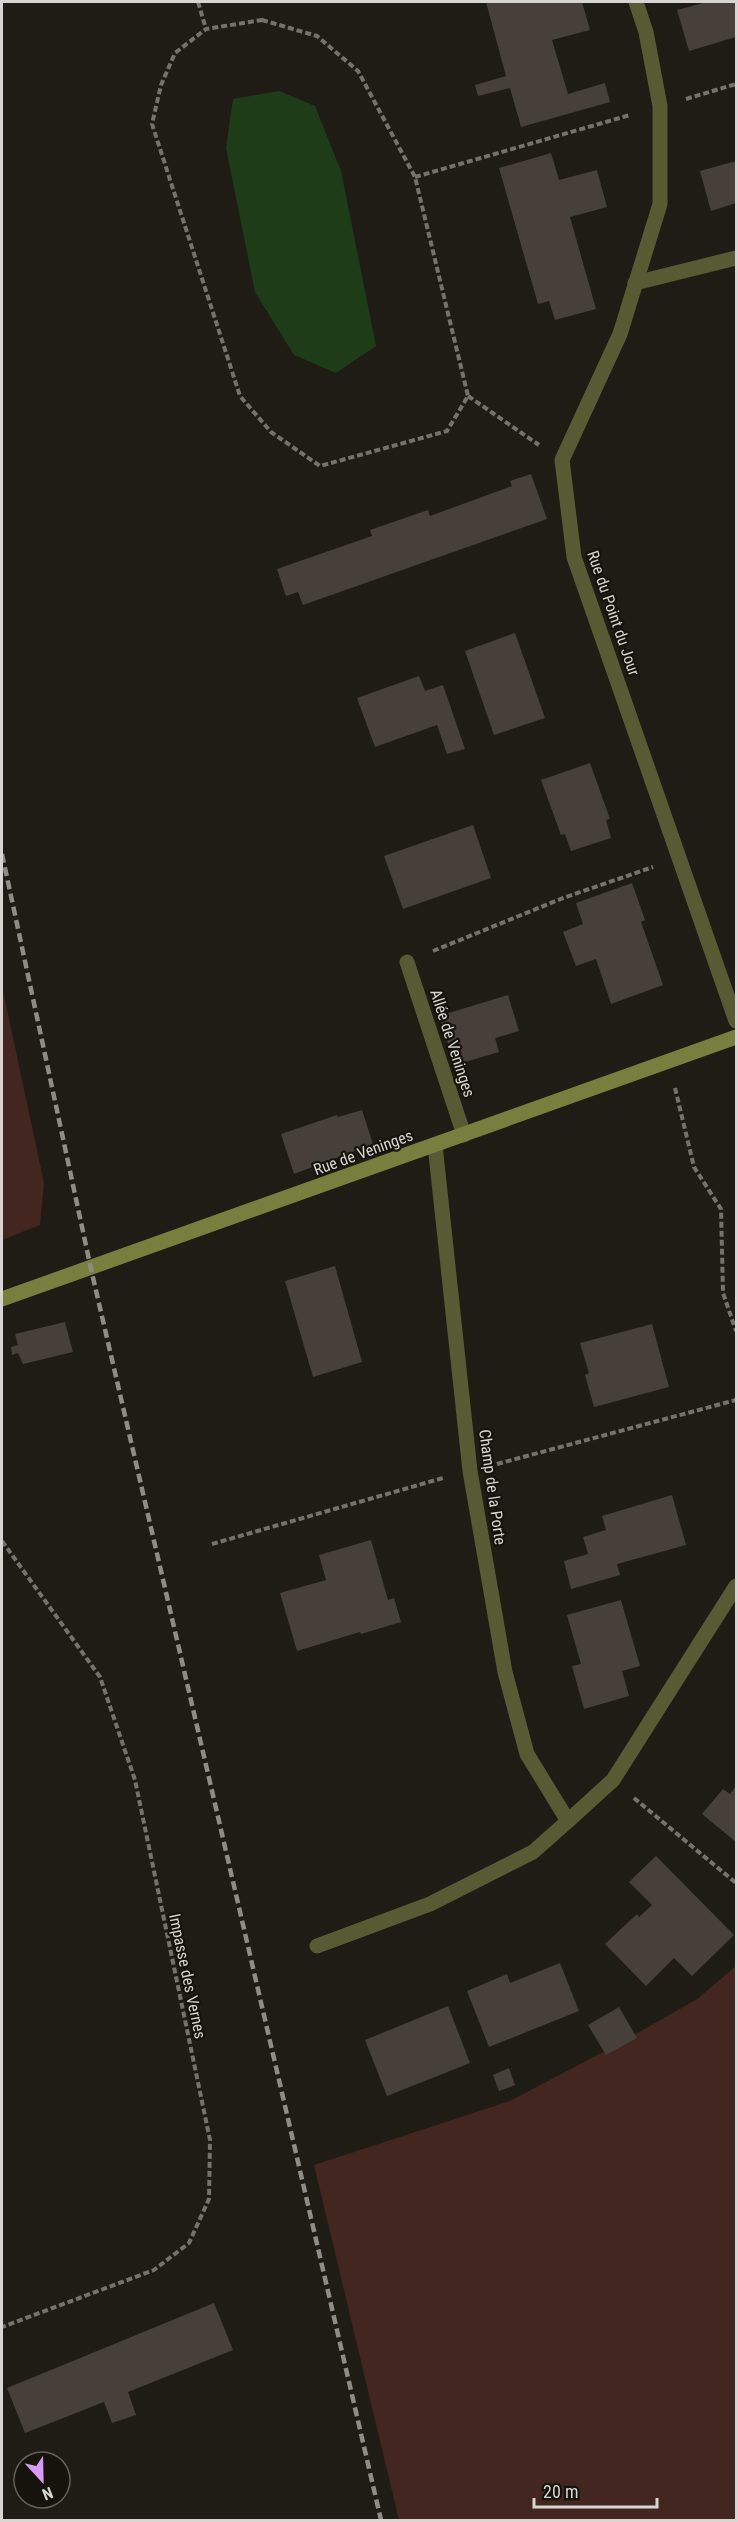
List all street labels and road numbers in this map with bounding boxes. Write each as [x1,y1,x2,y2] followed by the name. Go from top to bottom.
[583,548,644,678] street label: Rue du Point du Jour
[426,987,479,1100] street label: Allée de Veninges
[311,1126,416,1179] street label: Rue de Veninges
[475,1428,510,1546] street label: Champ de la Porte
[165,1912,210,2040] street label: Impasse des Vernes

